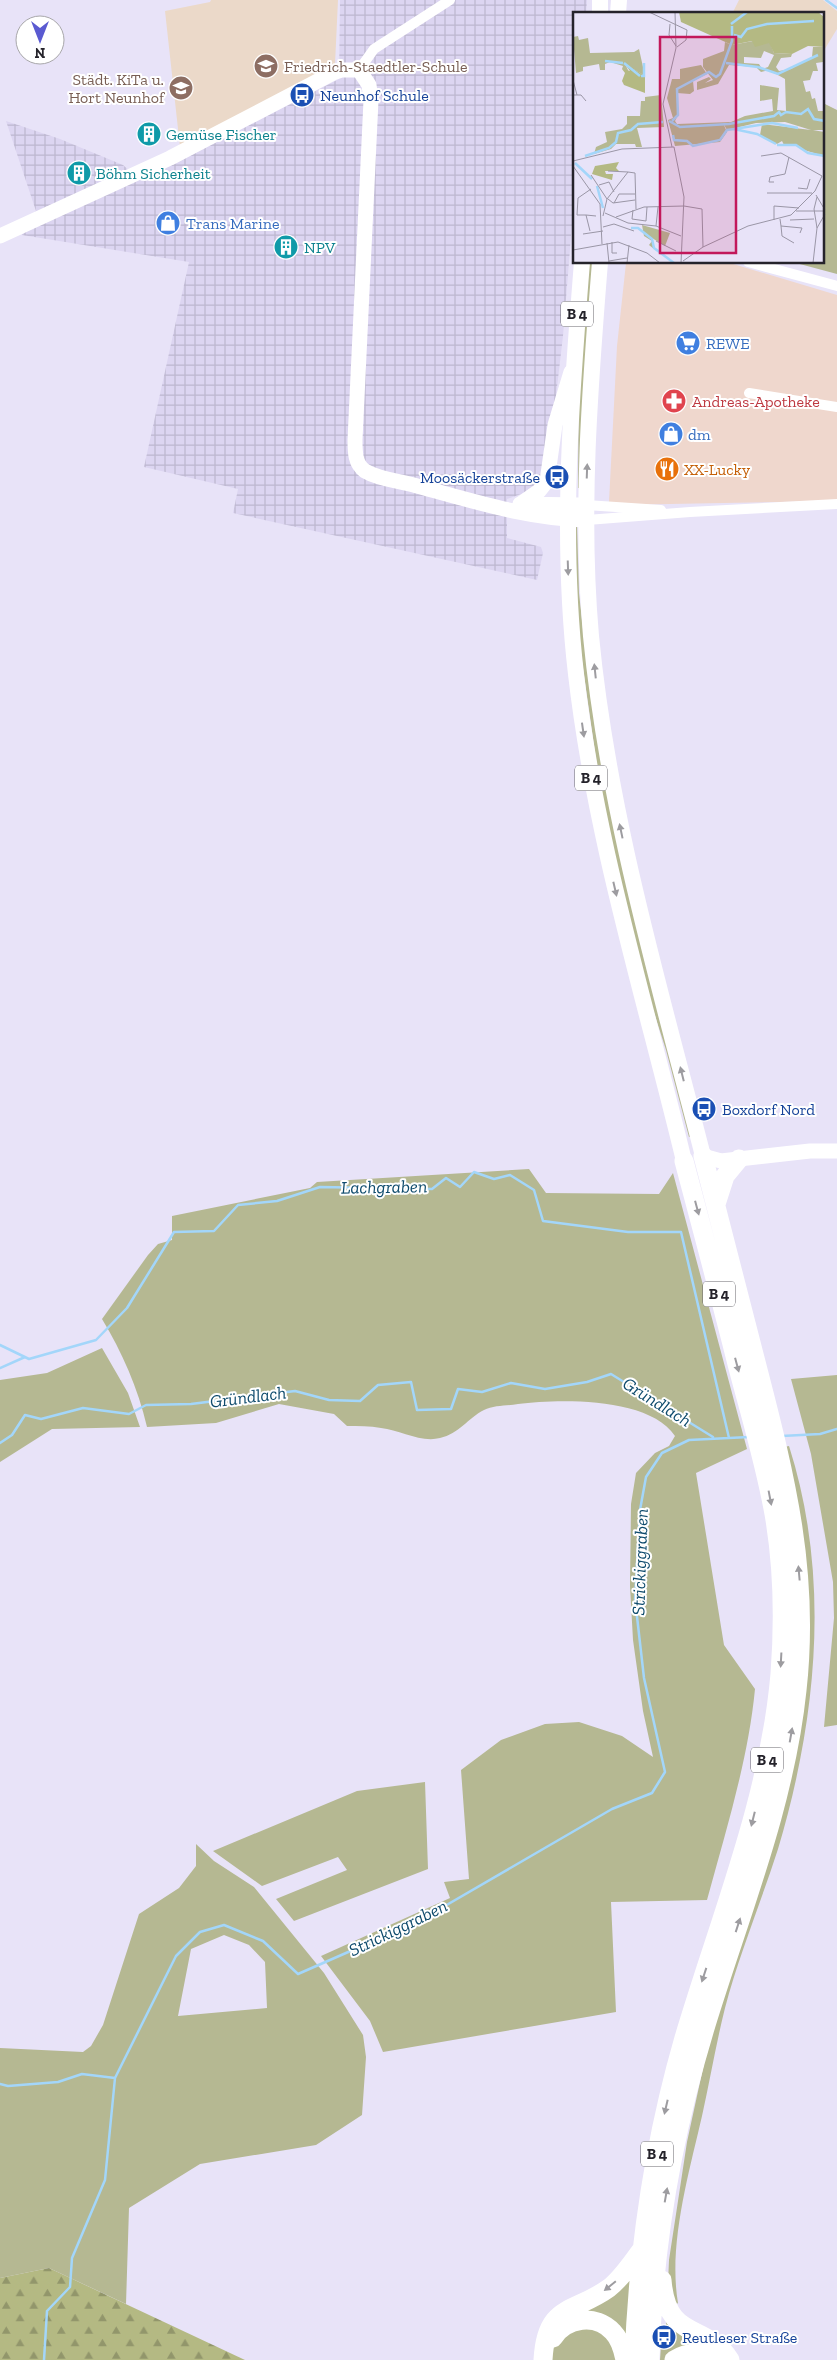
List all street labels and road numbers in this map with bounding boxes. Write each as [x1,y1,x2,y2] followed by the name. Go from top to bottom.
[561,302,593,326] road number: B 4
[575,766,607,790] road number: B 4
[703,1282,735,1306] road number: B 4
[751,1748,783,1772] road number: B 4
[641,2142,673,2166] road number: B 4

